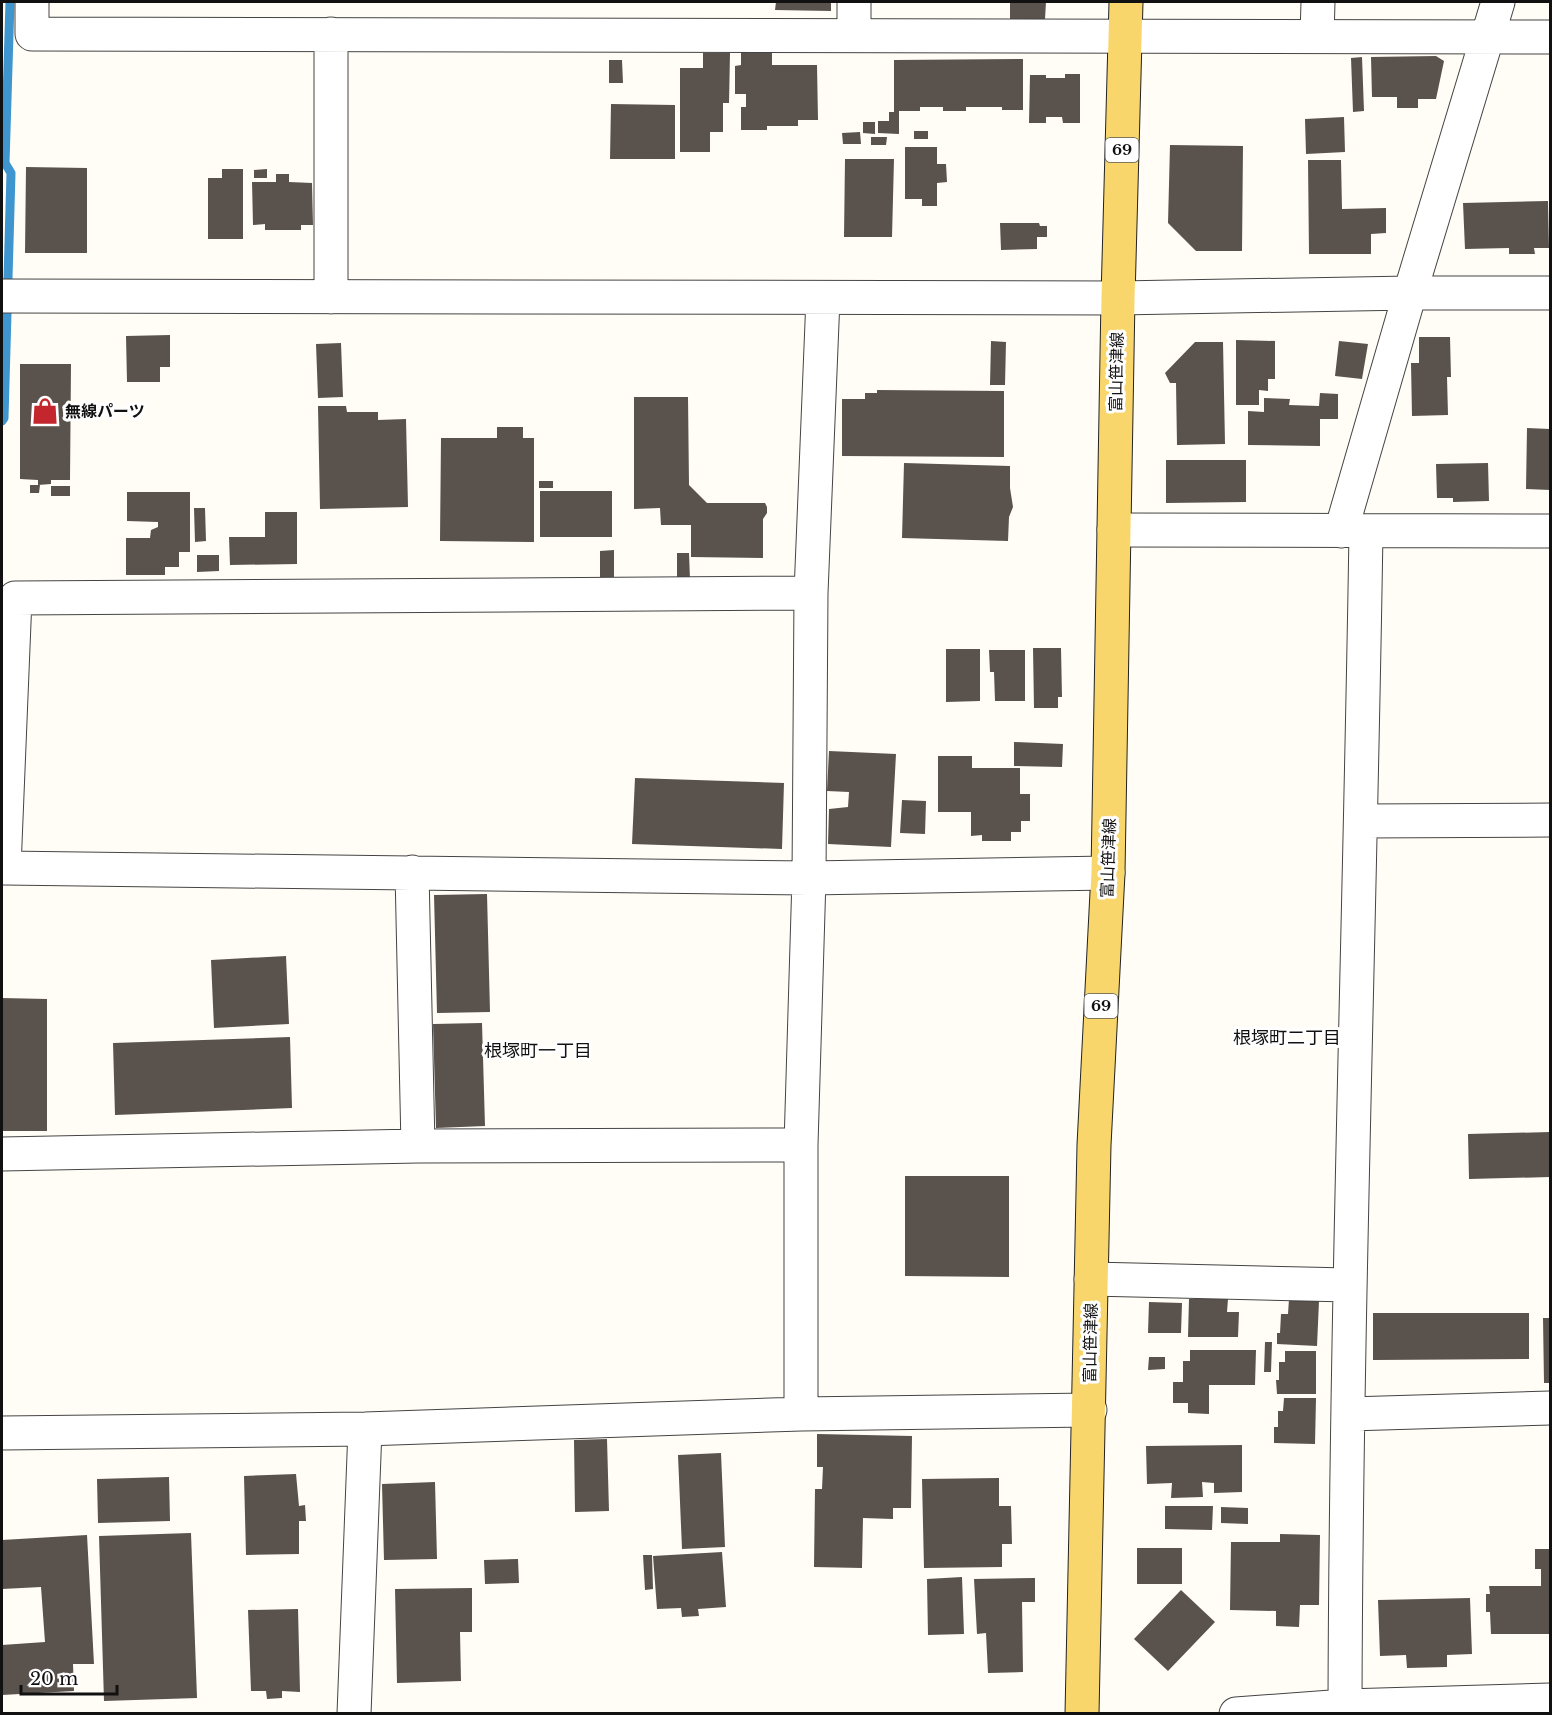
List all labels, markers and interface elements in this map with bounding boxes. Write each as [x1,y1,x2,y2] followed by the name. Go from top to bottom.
[1106,138,1138,162] road number: 69
[1105,332,1127,412] street label: 富山笹津線
[30,396,60,426] shop icon: 無線パーツ
[65,401,145,421] place label: 無線パーツ
[1097,818,1119,898] street label: 富山笹津線
[1084,994,1118,1018] road number: 69
[1233,1027,1341,1049] district label: 根塚町二丁目
[484,1040,592,1062] district label: 根塚町一丁目
[1079,1303,1101,1383] street label: 富山笹津線
[21,1658,117,1696] scale bar
[30,1668,78,1690] text: 20 m

